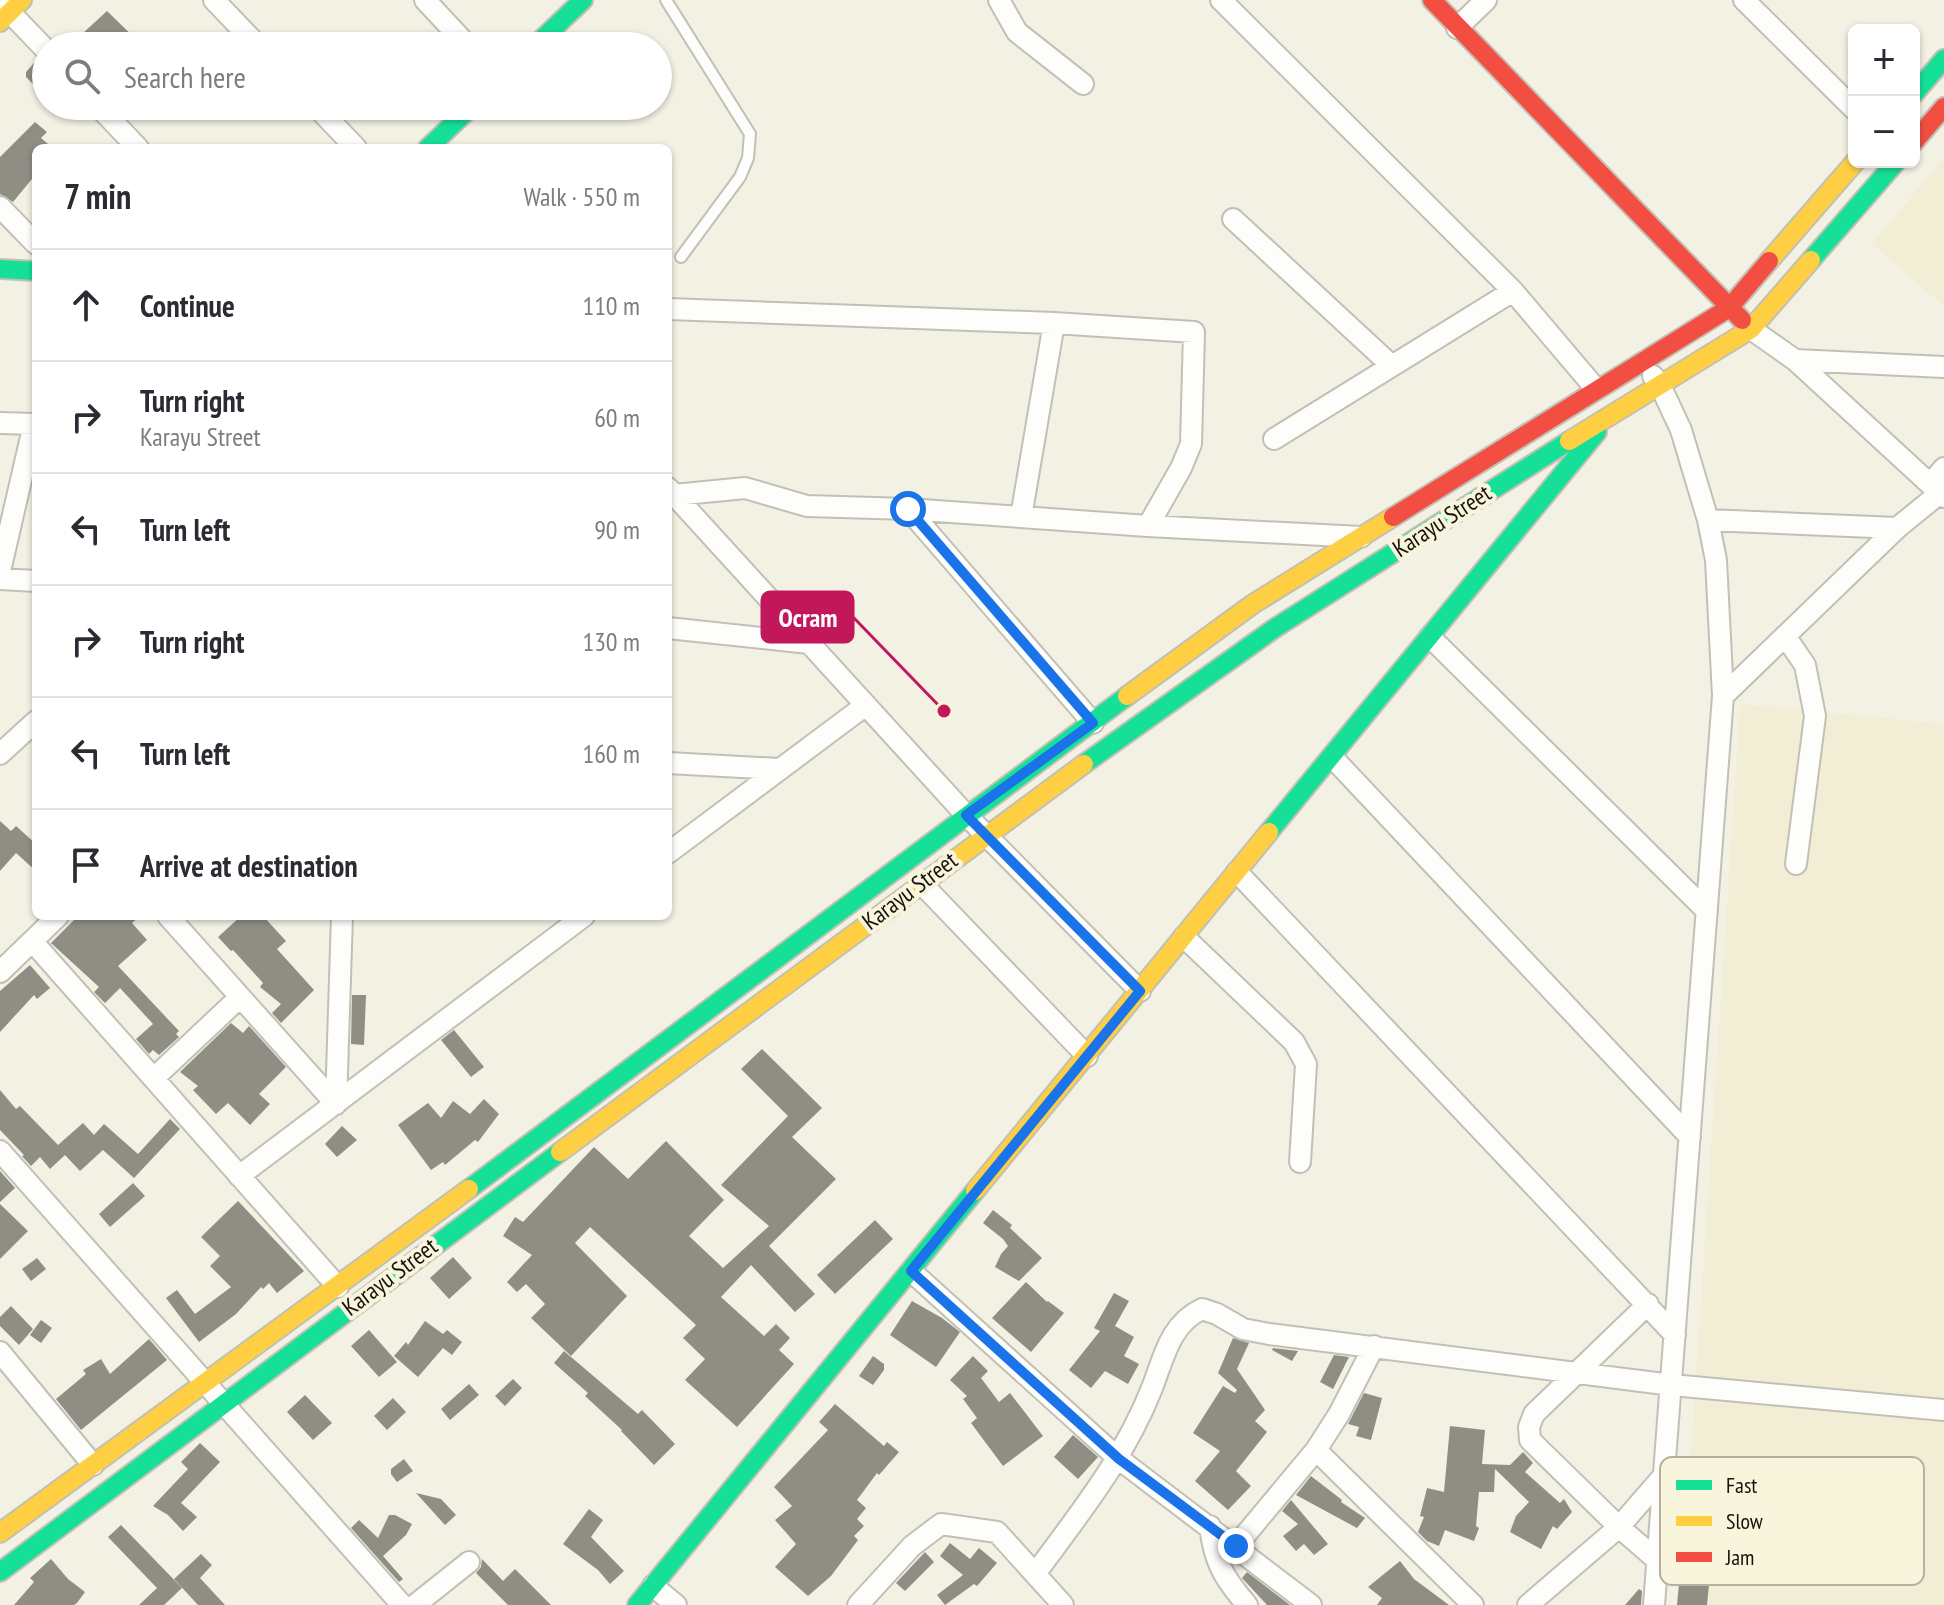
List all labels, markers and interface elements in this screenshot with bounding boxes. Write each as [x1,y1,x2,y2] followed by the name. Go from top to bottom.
[1848,24,1920,168] map controls
[1848,24,1920,96] button: +
[32,32,672,120] search box
[60,54,104,98] icon: search
[124,57,246,96] text: Search here
[1848,96,1920,168] button: −
[64,174,131,218] text: 7 min
[523,180,640,213] text: Walk · 550 m
[64,283,108,327] icon: ahead
[140,286,235,325] text: Continue
[582,289,640,322] text: 110 m
[140,381,244,420] text: Turn right
[64,395,108,439] icon: right
[594,401,640,434] text: 60 m
[140,420,261,453] text: Karayu Street
[1387,477,1497,564] street label: Karayu Street
[890,491,926,527] route start
[64,507,108,551] icon: left
[140,510,230,549] text: Turn left
[594,513,640,546] text: 90 m
[762,592,853,642] callout: Ocram
[778,601,838,634] text: Ocram
[64,619,108,663] icon: right
[140,622,244,661] text: Turn right
[582,625,640,658] text: 130 m
[64,731,108,775] icon: left
[140,734,230,773] text: Turn left
[582,737,640,770] text: 160 m
[64,843,108,887] icon: arrive
[856,844,964,936] street label: Karayu Street
[140,846,358,885] text: Arrive at destination
[336,1230,444,1322] street label: Karayu Street
[1660,1457,1924,1585] legend
[1726,1471,1757,1499] text: Fast
[1726,1507,1763,1535] text: Slow
[1218,1528,1254,1564] route end
[1725,1543,1754,1571] text: Jam

